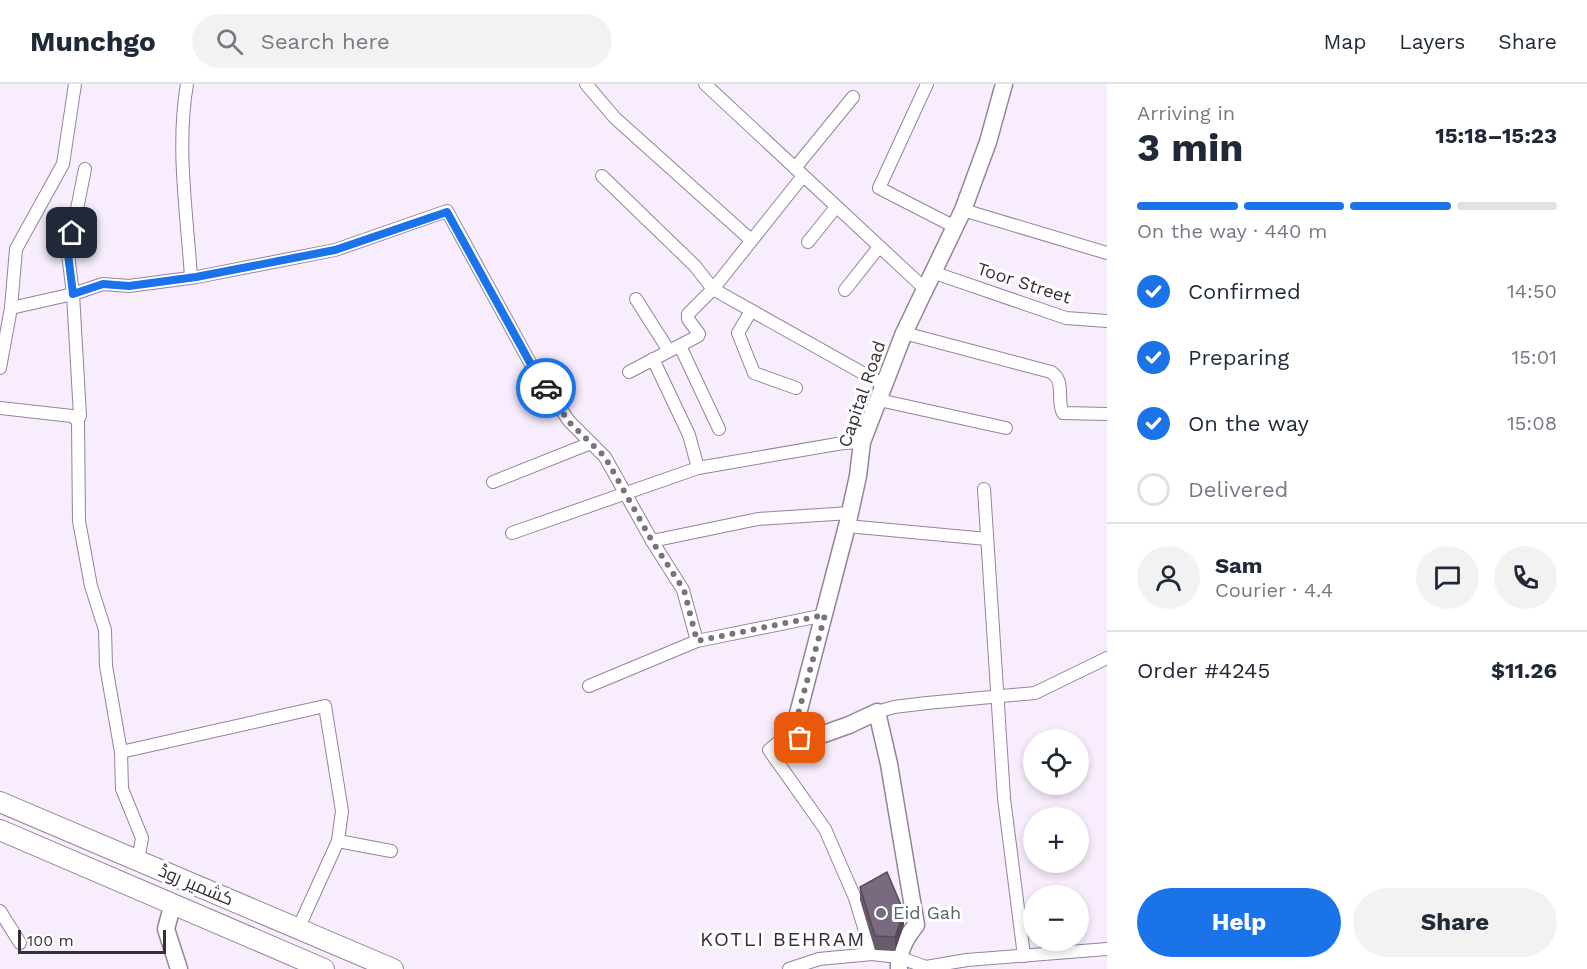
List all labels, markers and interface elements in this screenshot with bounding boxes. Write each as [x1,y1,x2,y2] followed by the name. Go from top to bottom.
[192,14,612,68] search box
[30,25,156,58] text: Munchgo
[213,25,246,58] icon: search
[261,29,390,54] text: Search here
[1323,29,1366,54] text: Map
[1399,29,1465,54] text: Layers
[1498,29,1557,54] text: Share
[1137,101,1235,125] text: Arriving in
[1435,123,1557,148] text: 15:18–15:23
[1137,125,1244,170] text: 3 min
[46,207,97,258] pin
[55,216,88,249] icon: home
[1137,219,1327,243] text: On the way · 440 m
[974,257,1074,308] street label: Toor Street
[1137,275,1170,308] icon: check
[1188,279,1301,304] text: Confirmed
[1507,279,1557,303] text: 14:50
[833,338,890,450] street label: Capital Road
[1137,341,1170,374] icon: check
[1188,345,1289,370] text: Preparing
[1511,345,1557,369] text: 15:01
[516,358,576,418] courier
[530,372,563,405] icon: car
[1137,407,1170,440] icon: check
[1188,411,1309,436] text: On the way
[1507,411,1557,435] text: 15:08
[1188,477,1288,502] text: Delivered
[1137,546,1200,609] button: person
[1416,546,1479,609] button: chat
[1494,546,1557,609] button: phone
[1215,553,1263,578] text: Sam
[1215,578,1333,602] text: Courier · 4.4
[1137,658,1270,683] text: Order #4245
[1491,658,1557,683] text: $11.26
[774,712,825,763] pin
[783,721,816,754] icon: bag
[1023,729,1089,951] map controls
[1023,729,1089,795] button: locate
[1023,807,1089,873] button: +
[155,859,237,911] street label: کشمیر روڈ
[1023,885,1089,951] button: −
[1137,888,1341,957] button: Help
[1353,888,1557,957] button: Share
[893,902,961,923] place label: Eid Gah
[874,906,888,920] marker: Eid Gah
[18,927,166,954] scale bar
[700,927,866,951] district label: KOTLI BEHRAM
[27,931,74,950] text: 100 m

